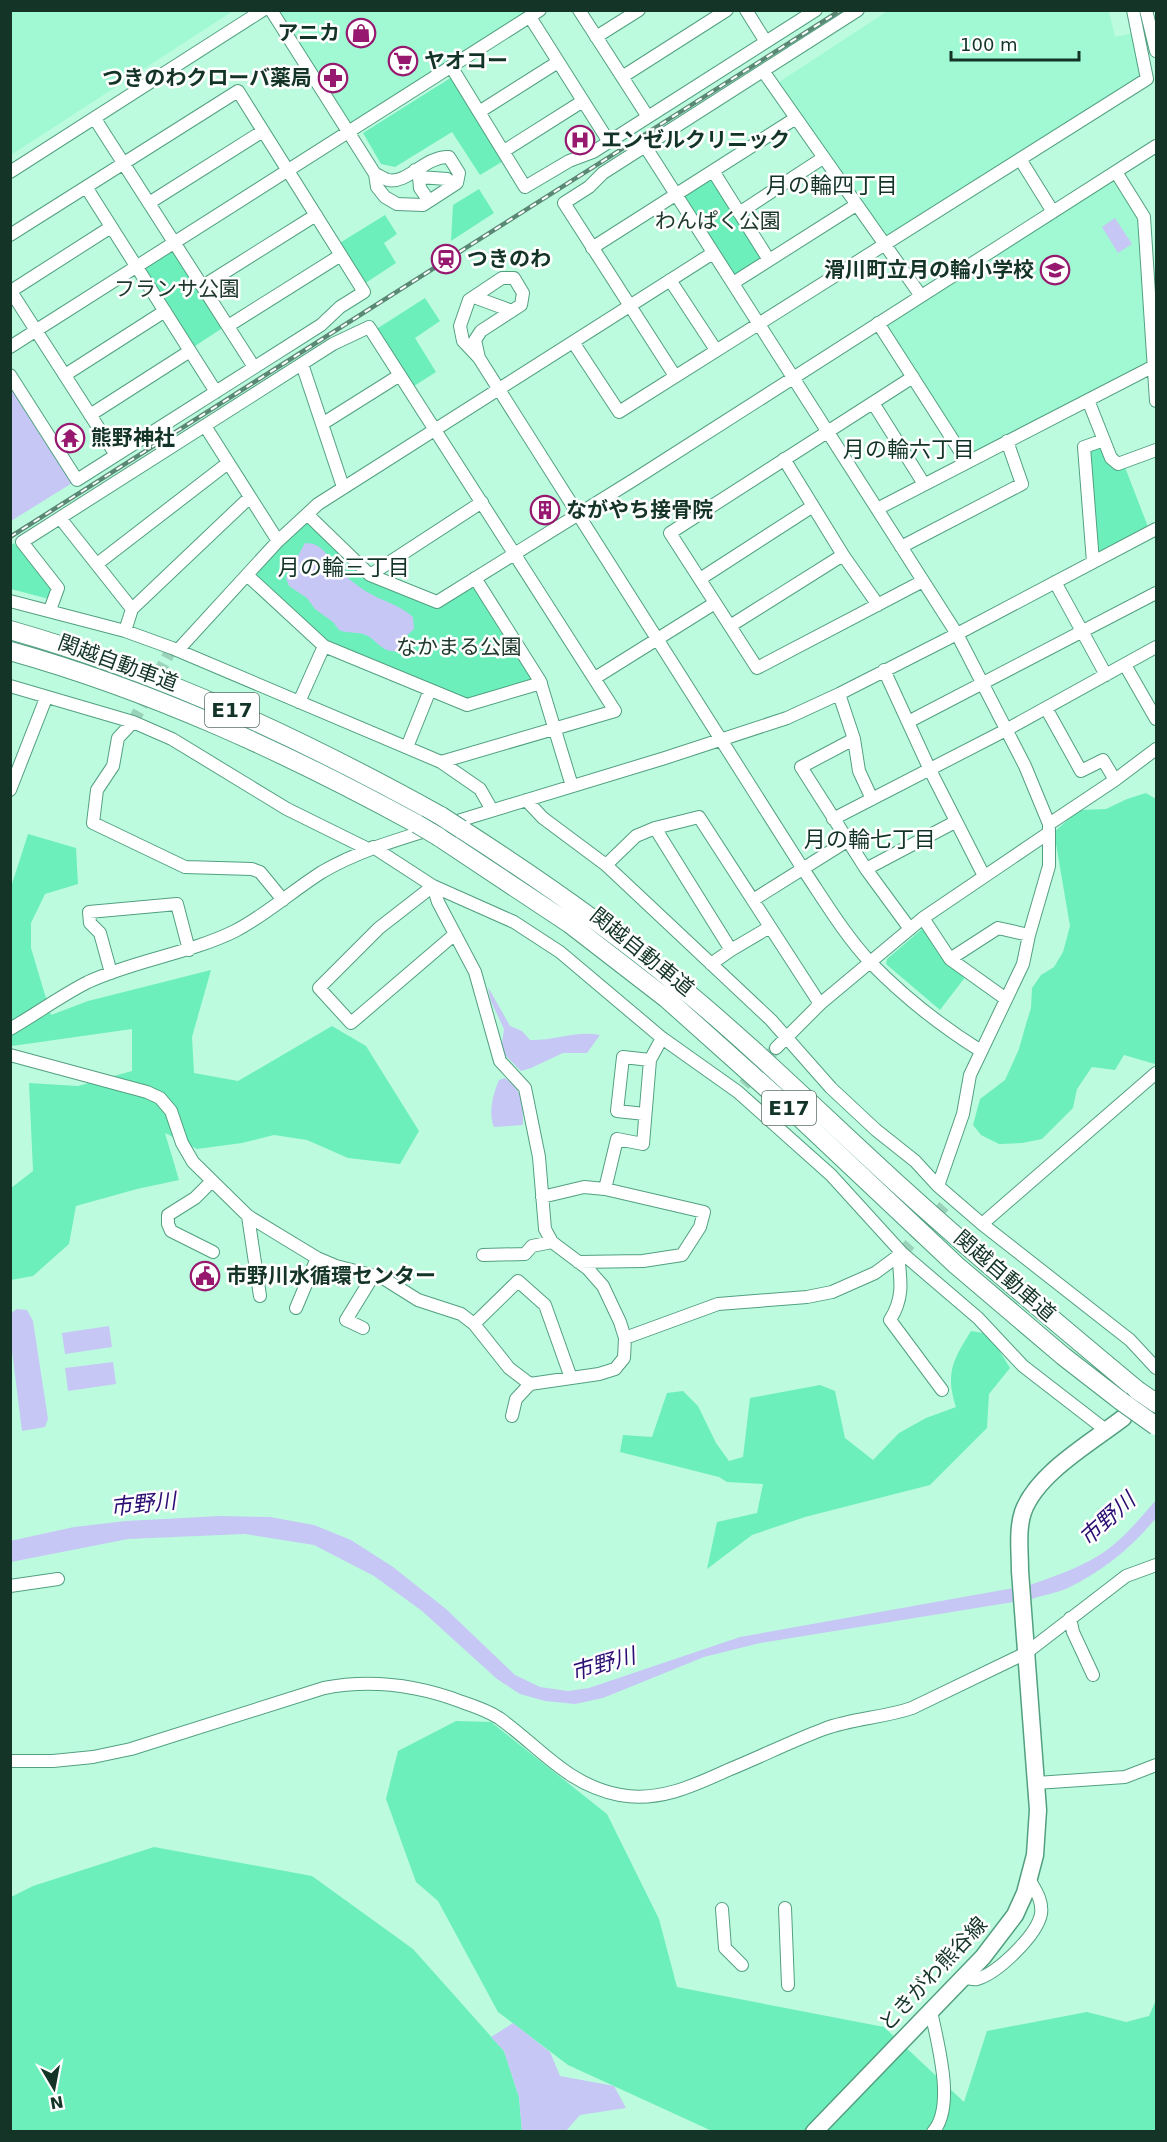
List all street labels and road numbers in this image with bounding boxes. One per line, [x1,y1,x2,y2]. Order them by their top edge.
street label: 関越自動車道 [55,630,181,696]
road number: E17 [205,693,259,727]
street label: 関越自動車道 [585,903,699,1001]
road number: E17 [762,1091,816,1125]
street label: 関越自動車道 [950,1226,1060,1326]
street label: ときがわ熊谷線 [874,1912,992,2036]

